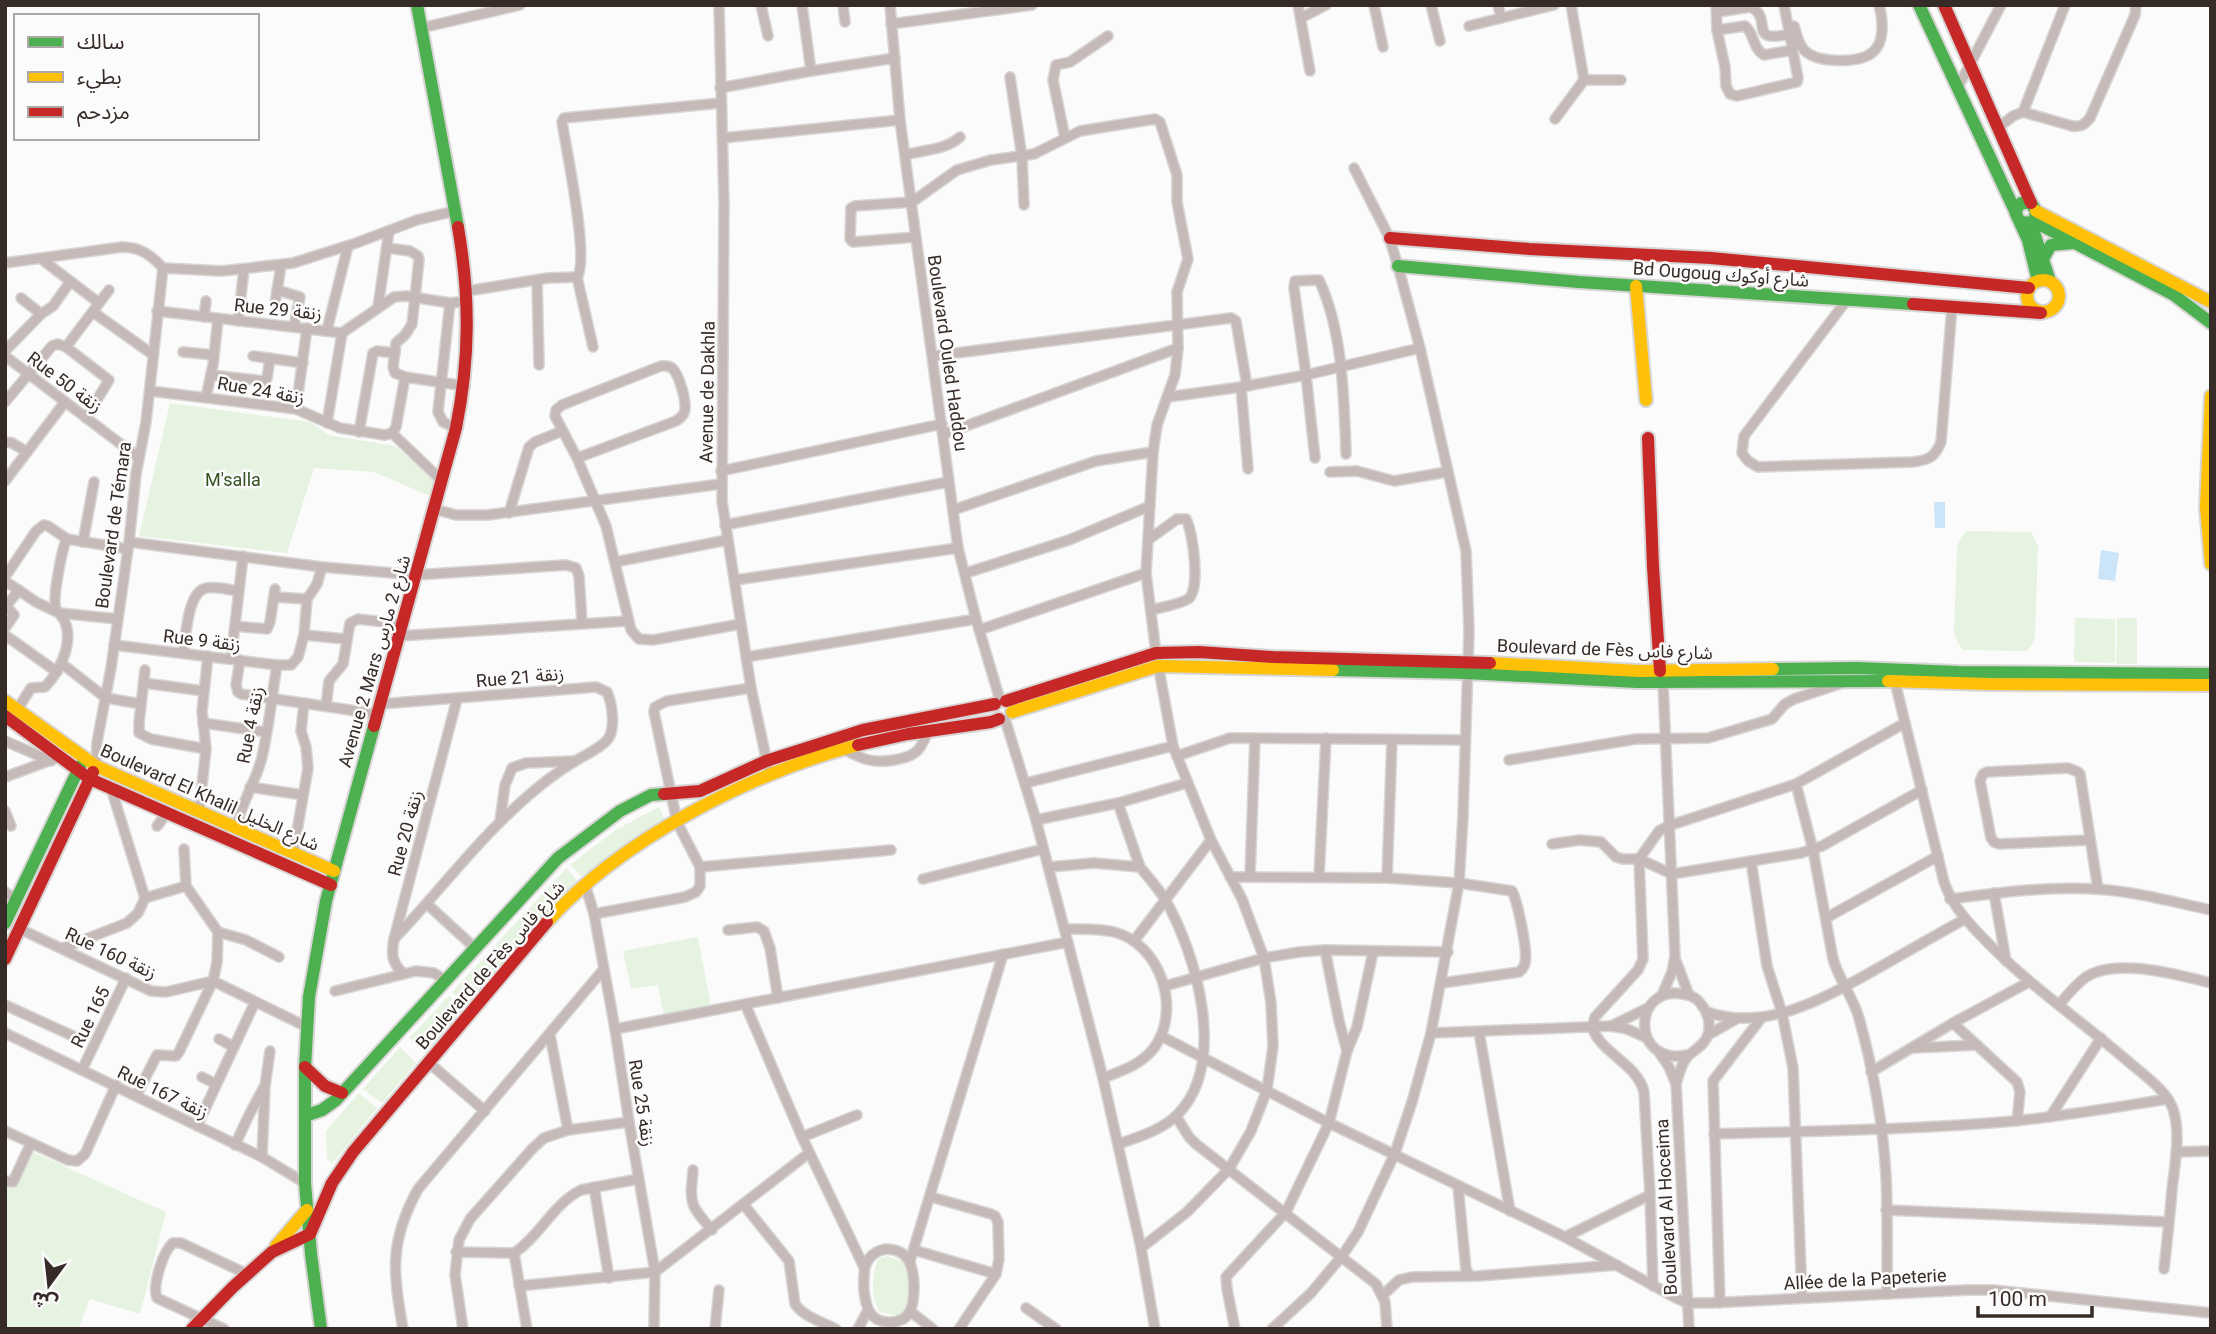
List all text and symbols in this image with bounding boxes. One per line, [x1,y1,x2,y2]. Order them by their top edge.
legend [14,14,259,140]
text: سالك [77,30,124,54]
text: بطيء [77,65,122,93]
text: مزدحم [77,100,130,127]
street label: Boulevard Ouled Haddou [924,253,972,453]
street label: Bd Ougoug شارع أوكوك [1632,257,1810,295]
street label: Rue 29 زنقة [233,294,323,325]
street label: Avenue de Dakhla [695,321,719,463]
street label: Rue 50 زنقة [23,347,107,418]
street label: Rue 24 زنقة [216,372,306,409]
street label: Boulevard de Témara [91,440,135,610]
park label: M'salla [205,469,261,490]
street label: Avenue 2 Mars شارع 2 مارس [334,552,418,771]
street label: Rue 9 زنقة [162,625,242,656]
street label: Boulevard de Fès شارع فاس [1497,635,1713,667]
street label: Rue 21 زنقة [475,663,565,692]
street label: Rue 4 زنقة [232,685,269,766]
street label: Boulevard El Khalil شارع الخليل [96,739,323,858]
street label: Rue 20 زنقة [383,788,428,879]
street label: Boulevard de Fès شارع فاس [411,877,572,1056]
street label: Rue 160 زنقة [62,923,160,984]
street label: Rue 165 [66,983,114,1051]
street label: Rue 25 زنقة [624,1058,659,1148]
street label: Rue 167 زنقة [114,1061,212,1124]
street label: Boulevard Al Hoceima [1651,1118,1681,1296]
north arrow [14,1250,84,1320]
street label: Allée de la Papeterie [1783,1264,1947,1294]
scale bar [1978,1274,2092,1318]
text: ش [29,1286,60,1315]
text: 100 m [1988,1287,2047,1311]

